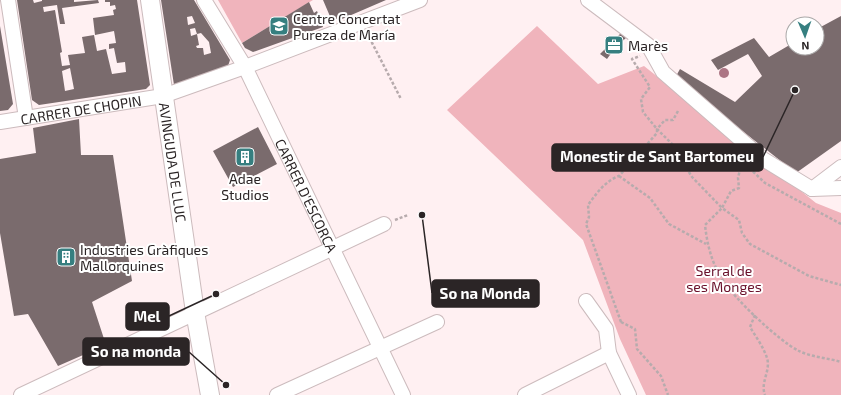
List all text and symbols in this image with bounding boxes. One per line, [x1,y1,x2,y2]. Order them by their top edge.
place label: Centre Concertat Pureza de María [293,10,400,43]
school or university icon: Centre Concertat Pureza de María [268,15,290,37]
north arrow [785,16,825,56]
office icon: Marès [603,34,625,56]
place label: Marès [628,37,668,54]
text: N [801,40,810,53]
street label: CARRER DE CHOPIN [19,91,143,127]
street label: AVINGUDA DE LLUC [156,101,190,223]
street label: CARRER D'ESCORCA [272,136,342,255]
callout: Monestir de Sant Bartomeu [552,144,763,171]
building icon: Adae Studios [234,146,256,168]
text: Monestir de Sant Bartomeu [560,147,754,165]
place label: Adae Studios [221,170,269,203]
place label: Industries Gràfiques Mallorquines [80,241,208,274]
building icon: Industries Gràfiques Mallorquines [55,246,77,268]
park label: Serral de ses Monges [686,262,762,295]
callout: So na Monda [432,280,539,307]
text: So na Monda [440,284,530,302]
callout: Mel [126,303,169,330]
text: Mel [133,307,161,325]
callout: So na monda [83,338,189,365]
text: So na monda [91,342,181,360]

